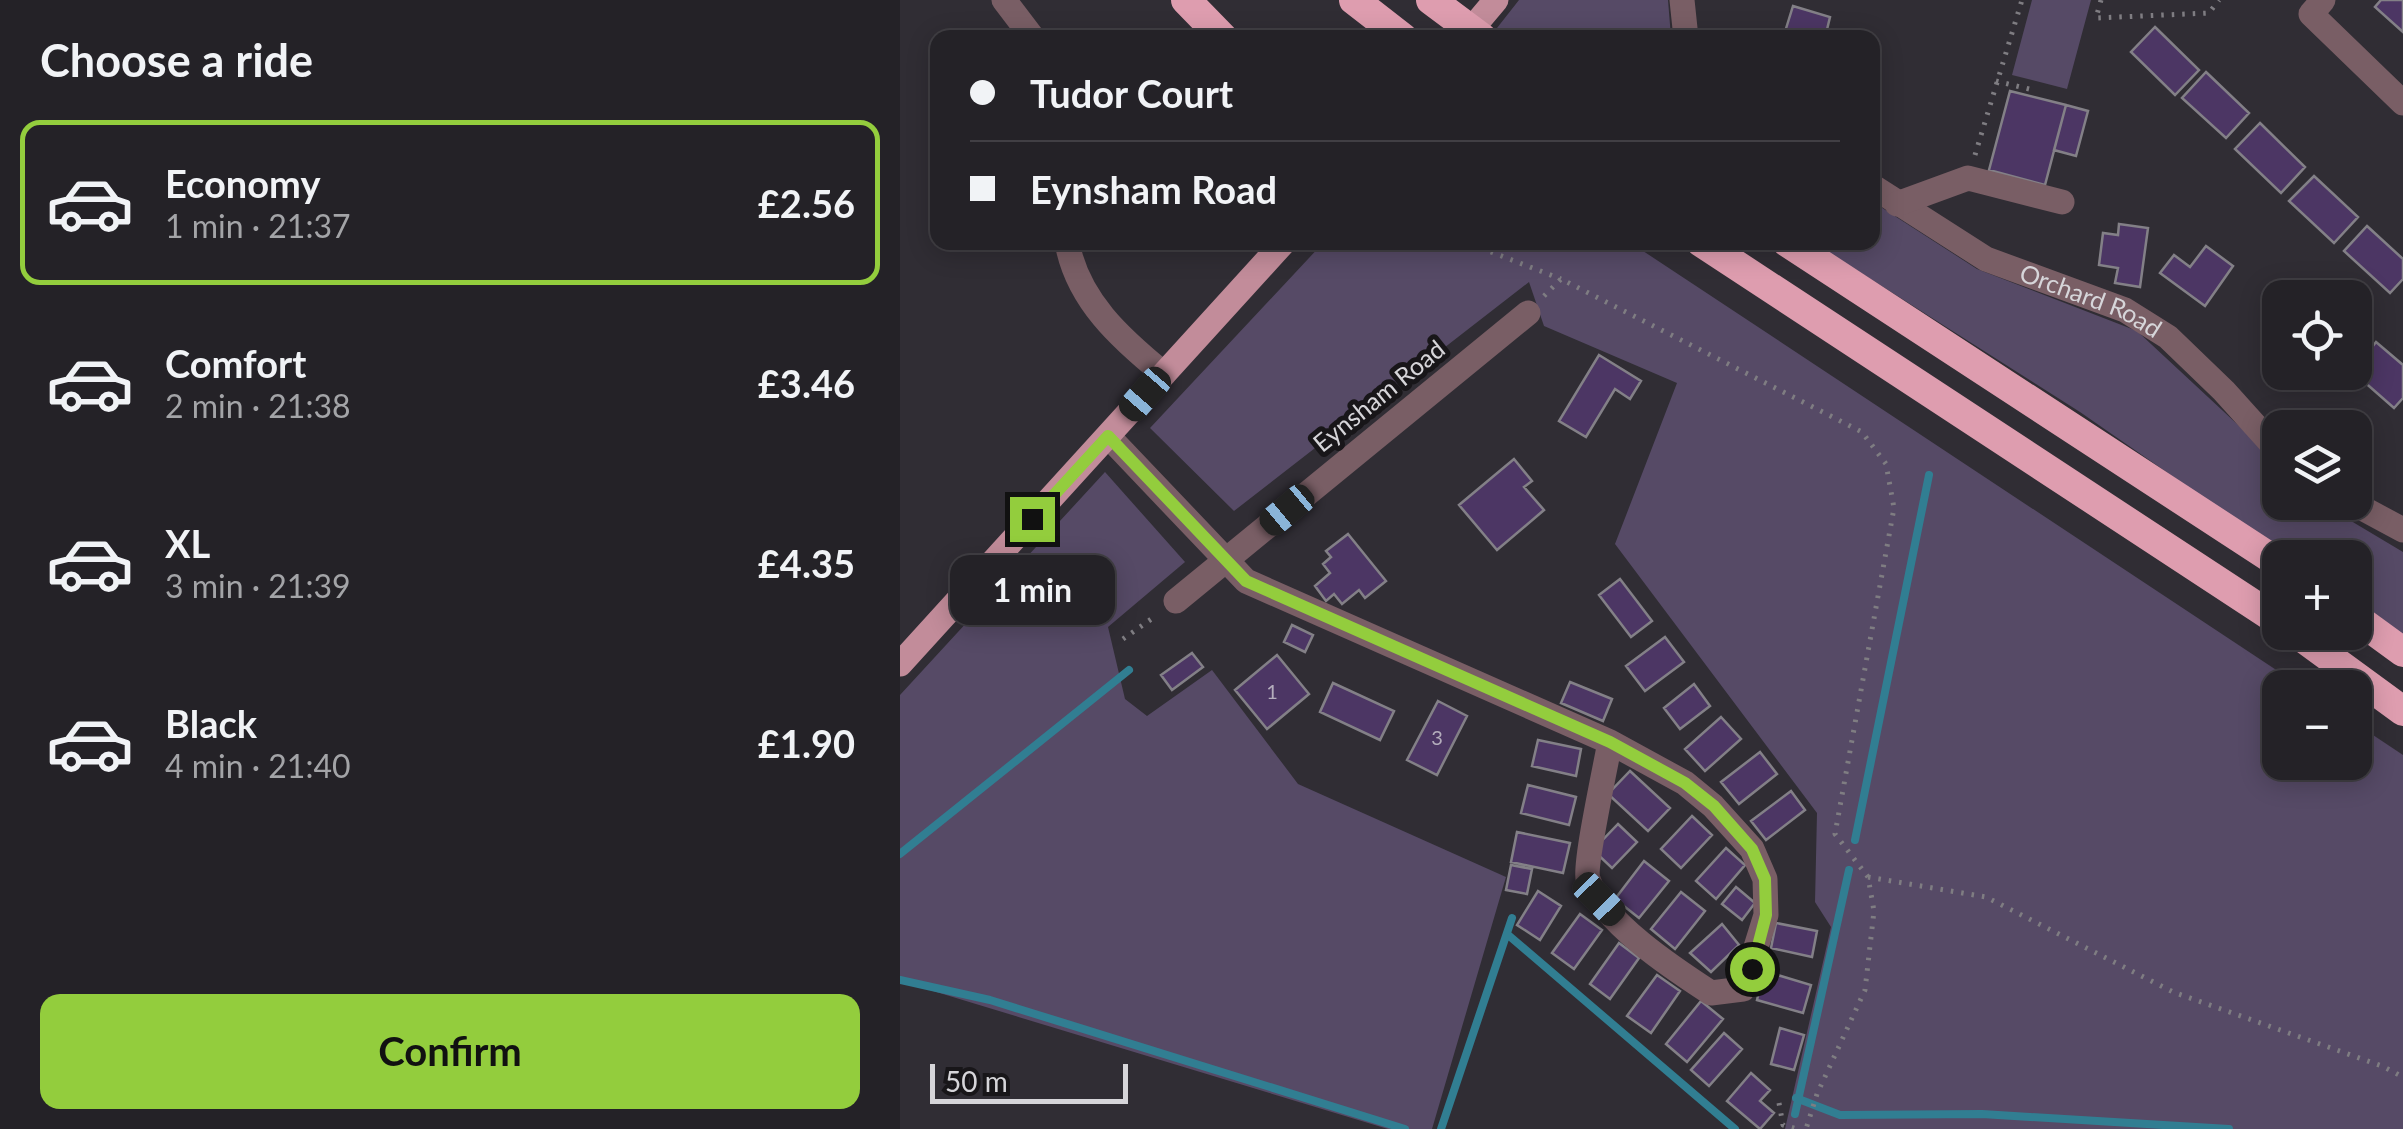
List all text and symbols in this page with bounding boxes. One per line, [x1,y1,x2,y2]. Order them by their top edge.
text: Choose a ride [40,33,313,87]
text: Tudor Court [1030,70,1233,116]
icon: car [45,158,135,248]
text: Economy [165,160,320,206]
text: Eynsham Road [1030,166,1277,212]
text: £2.56 [758,180,855,226]
text: 1 min · 21:37 [165,206,351,245]
street label: Orchard Road [2016,257,2168,343]
map controls [2262,280,2372,780]
button: locate [2262,280,2372,390]
street label: Eynsham Road [1307,333,1450,457]
icon: car [45,338,135,428]
text: Comfort [165,340,306,386]
text: £3.46 [758,360,855,406]
car [1114,362,1176,426]
text: 2 min · 21:38 [165,386,351,425]
button: layers [2262,410,2372,520]
car [1254,479,1320,541]
route end [1010,497,1055,542]
icon: car [45,518,135,608]
text: XL [165,520,210,566]
text: £4.35 [758,540,855,586]
button: + [2262,540,2372,650]
callout: 1 min [949,554,1114,624]
text: 3 min · 21:39 [165,566,351,605]
text: 1 min [993,570,1072,609]
button: − [2262,670,2372,780]
house number: 1 [1266,679,1278,703]
icon: car [45,698,135,788]
text: Black [165,700,257,746]
text: £1.90 [758,720,855,766]
house number: 3 [1431,725,1443,749]
text: 4 min · 21:40 [165,746,351,785]
car [1567,867,1631,931]
route start [1730,947,1775,992]
button: Confirm [40,994,860,1109]
scale bar [930,1059,1128,1104]
text: 50 m [945,1064,1008,1098]

